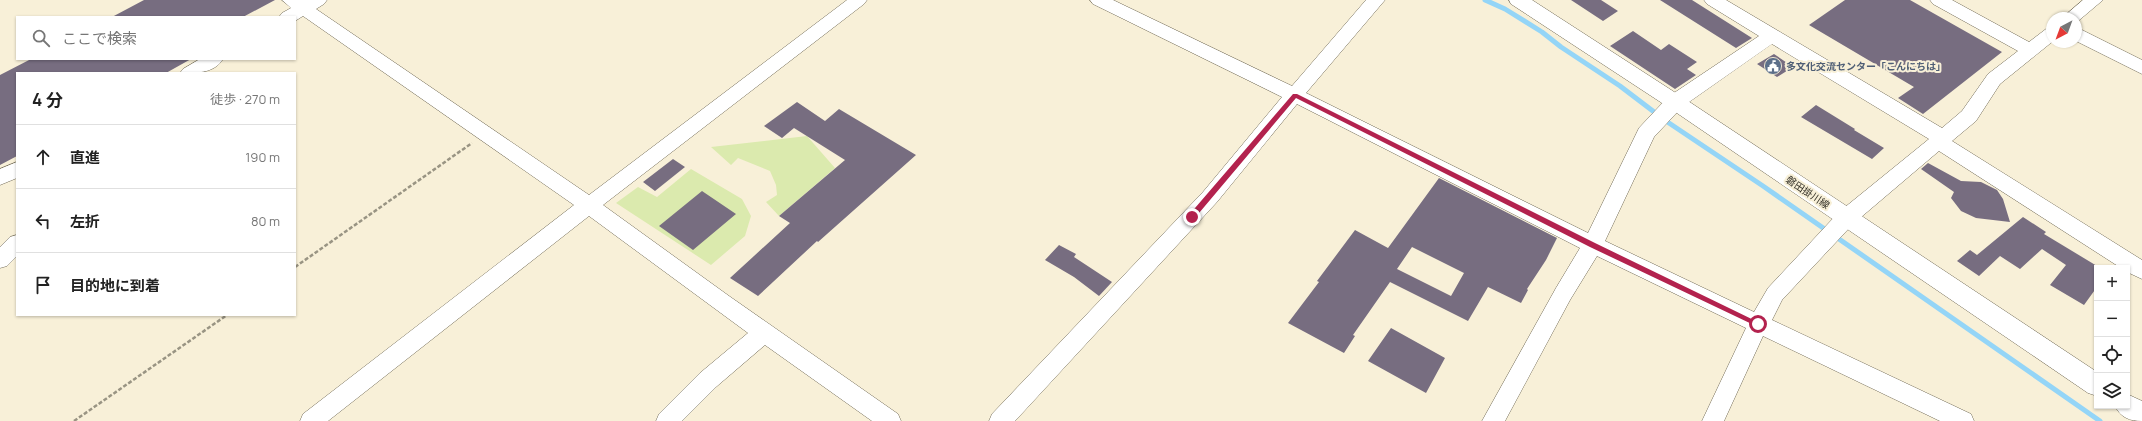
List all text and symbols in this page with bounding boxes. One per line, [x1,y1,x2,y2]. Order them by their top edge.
north arrow [2046,12,2082,48]
search box [16,16,296,60]
icon: search [30,27,52,49]
text: ここで検索 [62,28,137,49]
public building icon: 多文化交流センター「こんにちは」 [1763,56,1783,76]
place label: 多文化交流センター「こんにちは」 [1786,59,1946,73]
text: 4 分 [32,88,63,111]
text: 徒歩 · 270 m [210,90,280,108]
icon: ahead [32,146,54,168]
text: 直進 [70,147,100,168]
text: 190 m [245,148,280,166]
street label: 磐田掛川線 [1783,172,1833,212]
route end [1183,208,1201,226]
icon: left [32,210,54,232]
text: 左折 [70,211,100,232]
text: 80 m [251,212,280,230]
map controls [2094,265,2130,409]
button: + [2094,265,2130,301]
icon: arrive [32,274,54,296]
text: 目的地に到着 [70,275,160,296]
button: − [2094,301,2130,337]
route start [1749,315,1767,333]
button: locate [2094,337,2130,373]
button: layers [2094,373,2130,409]

